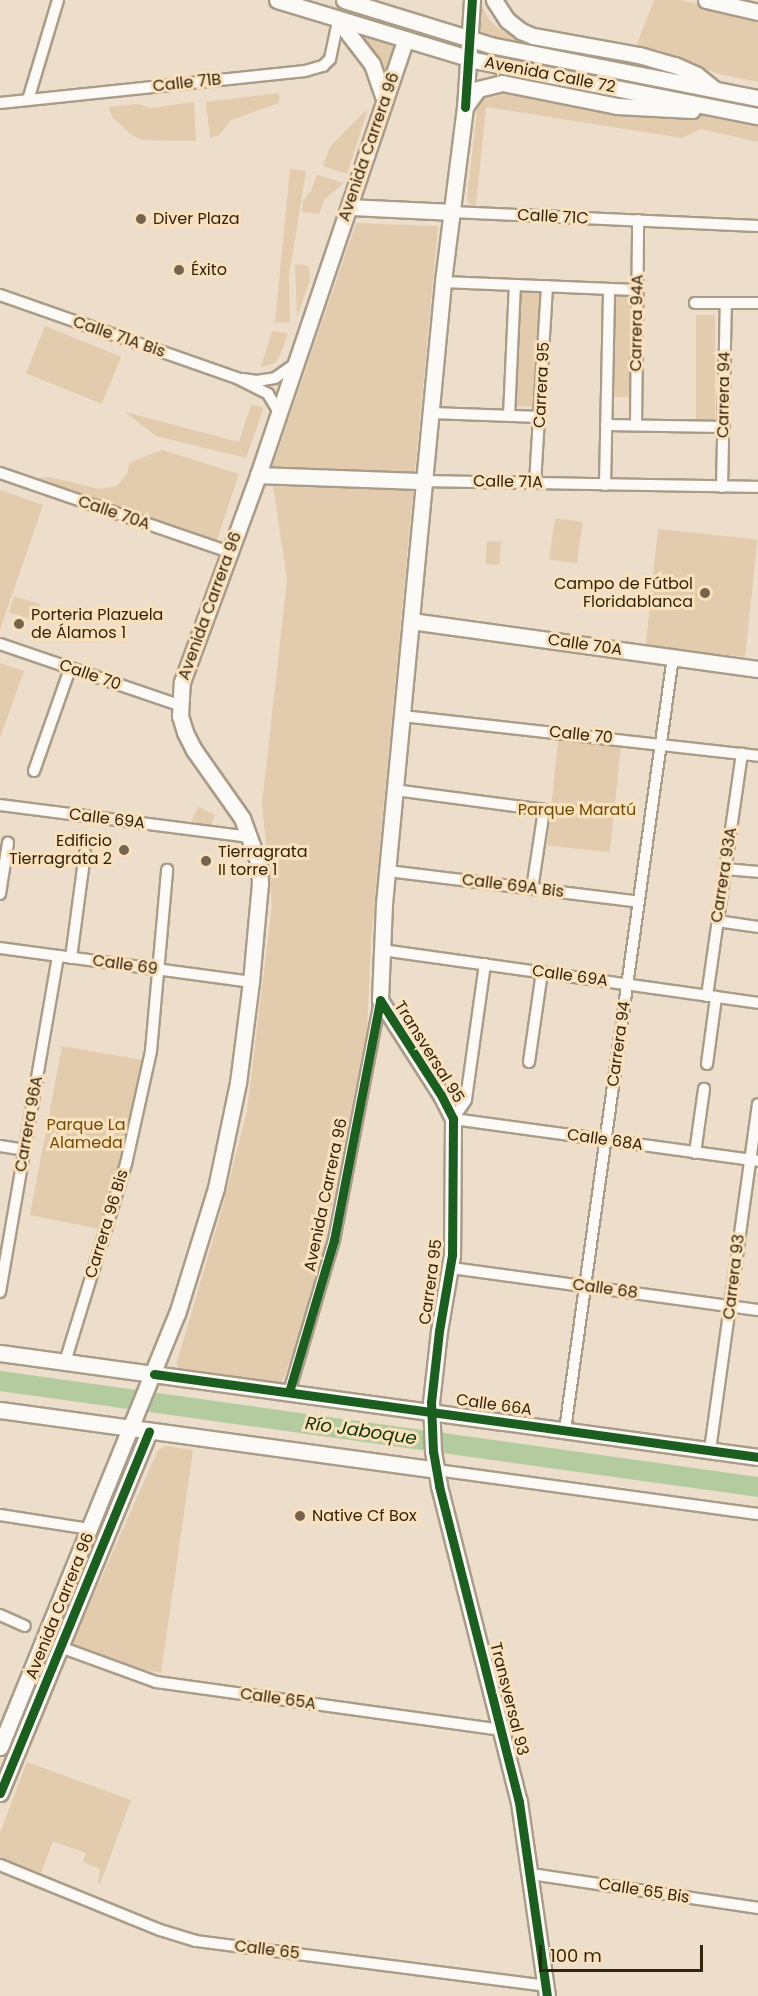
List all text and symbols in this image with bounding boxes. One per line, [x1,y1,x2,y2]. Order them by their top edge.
street label: Avenida Calle 72 [483,53,617,97]
street label: Calle 71B [152,70,222,96]
street label: Avenida Carrera 96 [335,70,403,224]
street label: Calle 71C [517,206,589,228]
place label: Diver Plaza [153,209,239,229]
marker: Diver Plaza [134,212,148,226]
place label: Éxito [191,260,227,280]
marker: Éxito [172,263,186,277]
street label: Carrera 94A [627,274,647,372]
street label: Calle 71A Bis [70,312,168,362]
street label: Carrera 95 [530,341,554,429]
street label: Carrera 94 [714,352,734,438]
street label: Calle 71A [473,472,543,492]
street label: Calle 70A [76,492,152,534]
street label: Avenida Carrera 96 [174,529,246,683]
place label: Campo de Fútbol Floridablanca [554,574,693,612]
marker: Campo de Fútbol Floridablanca [698,586,712,600]
place label: Porteria Plazuela de Álamos 1 [31,605,163,643]
marker: Porteria Plazuela de Álamos 1 [12,617,26,631]
street label: Calle 70A [547,630,623,660]
street label: Calle 70 [57,656,123,694]
street label: Calle 70 [548,722,614,748]
park label: Parque Maratú [518,800,636,820]
street label: Calle 69A [68,805,146,833]
street label: Carrera 93A [707,826,741,924]
place label: Edificio Tierragrata 2 [9,831,112,869]
place label: Tierragrata II torre 1 [218,842,308,880]
marker: Edificio Tierragrata 2 [117,843,131,857]
marker: Tierragrata II torre 1 [199,854,213,868]
street label: Calle 69A Bis [461,870,565,902]
street label: Calle 69 [91,951,159,979]
street label: Calle 69A [531,961,609,991]
street label: Transversal 95 [390,998,468,1106]
street label: Carrera 94 [603,1000,635,1088]
street label: Carrera 96A [11,1075,47,1173]
park label: Parque La Alameda [46,1115,126,1153]
street label: Avenida Carrera 96 [300,1117,352,1273]
street label: Calle 68A [566,1125,644,1155]
street label: Carrera 96 Bis [81,1167,133,1281]
street label: Carrera 93 [719,1233,749,1321]
street label: Carrera 95 [415,1238,447,1326]
street label: Calle 68 [571,1275,639,1303]
street label: Calle 66A [455,1390,533,1420]
water label: Río Jaboque [304,1412,418,1450]
place label: Native Cf Box [312,1506,417,1526]
marker: Native Cf Box [293,1509,307,1523]
street label: Avenida Carrera 96 [22,1530,98,1682]
street label: Transversal 93 [486,1641,532,1757]
street label: Calle 65A [239,1684,317,1714]
street label: Calle 65 Bis [597,1874,691,1908]
scale bar [542,1933,706,1971]
street label: Calle 65 [233,1936,301,1964]
text: 100 m [550,1943,602,1968]

